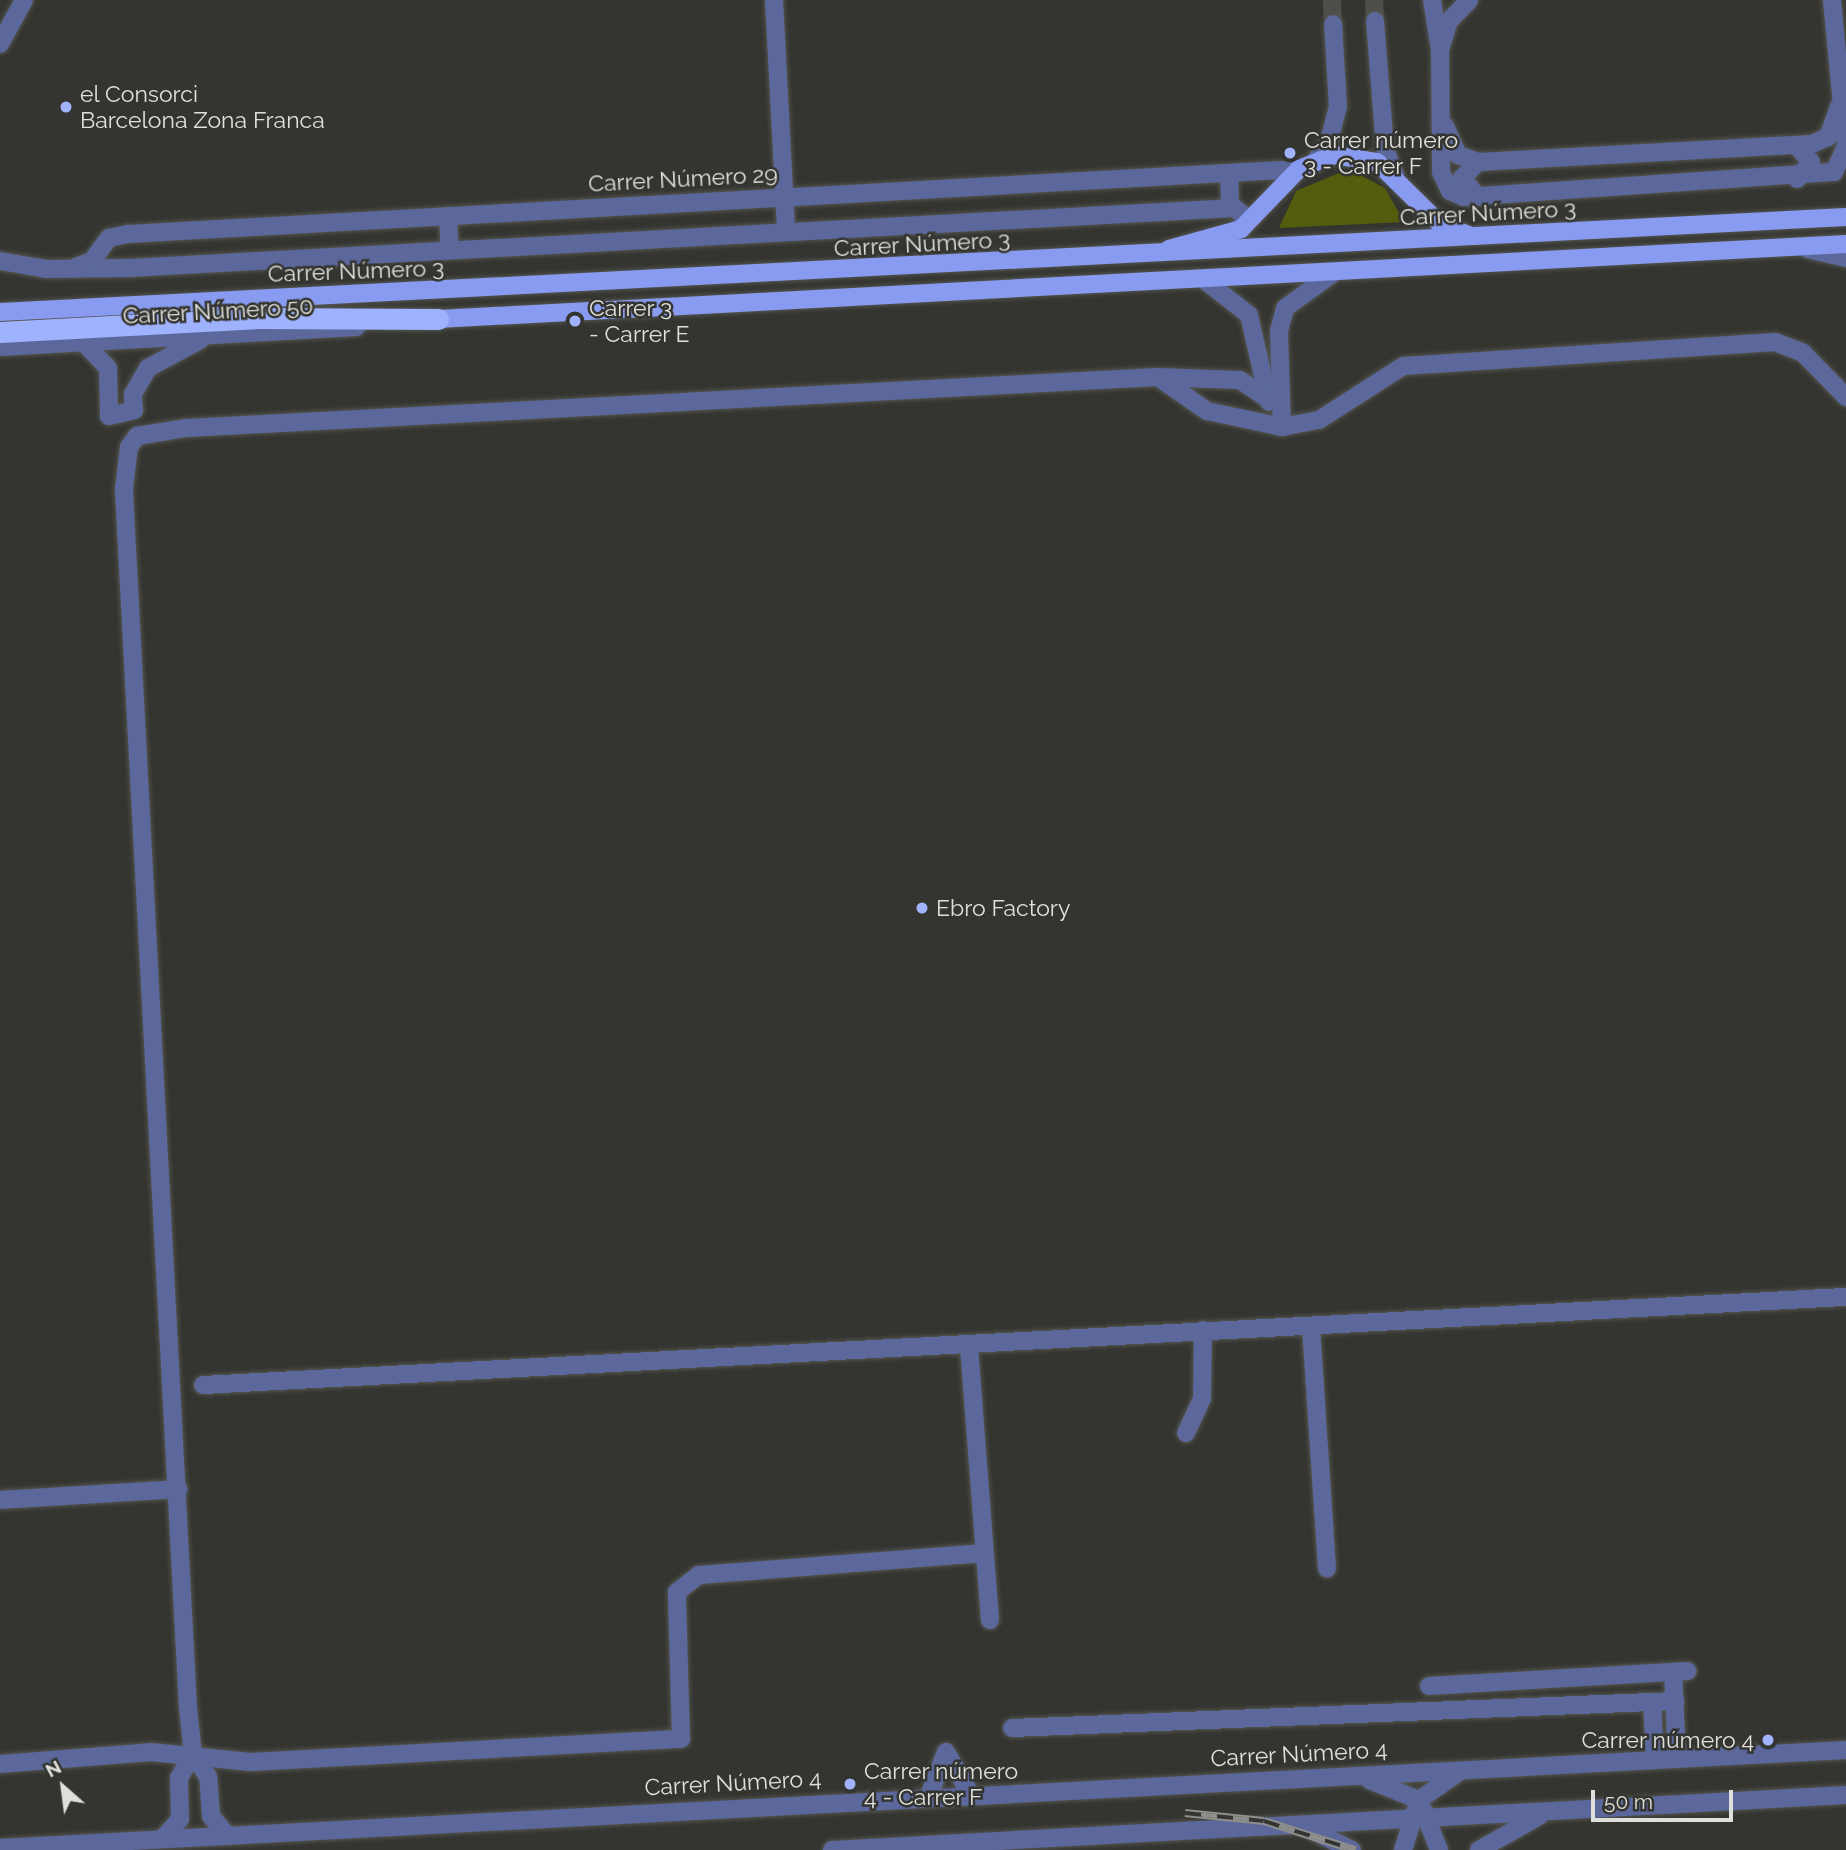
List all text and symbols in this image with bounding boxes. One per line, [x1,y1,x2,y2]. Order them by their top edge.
place label: el Consorci Barcelona Zona Franca [80,80,325,134]
marker: el Consorci Barcelona Zona Franca [58,99,74,115]
place label: Carrer número 3 - Carrer F [1304,126,1459,180]
marker: Carrer número 3 - Carrer F [1282,145,1298,161]
street label: Carrer Número 29 [587,160,779,198]
street label: Carrer Número 3 [1399,195,1577,231]
street label: Carrer Número 3 [833,226,1011,262]
street label: Carrer Número 3 [267,254,445,288]
street label: Carrer Número 50 [122,292,314,330]
place label: Carrer 3 - Carrer E [589,294,690,348]
marker: Carrer 3 - Carrer E [567,313,583,329]
place label: Ebro Factory [936,894,1070,922]
marker: Ebro Factory [914,900,930,916]
place label: Carrer número 4 [1581,1726,1754,1754]
marker: Carrer número 4 [1760,1732,1776,1748]
street label: Carrer Número 4 [1210,1736,1388,1772]
north arrow [28,1752,98,1822]
text: N [42,1755,65,1782]
place label: Carrer número 4 - Carrer F [864,1757,1019,1811]
street label: Carrer Número 4 [644,1765,822,1801]
marker: Carrer número 4 - Carrer F [842,1776,858,1792]
scale bar [1594,1776,1736,1820]
text: 50 m [1604,1789,1653,1814]

